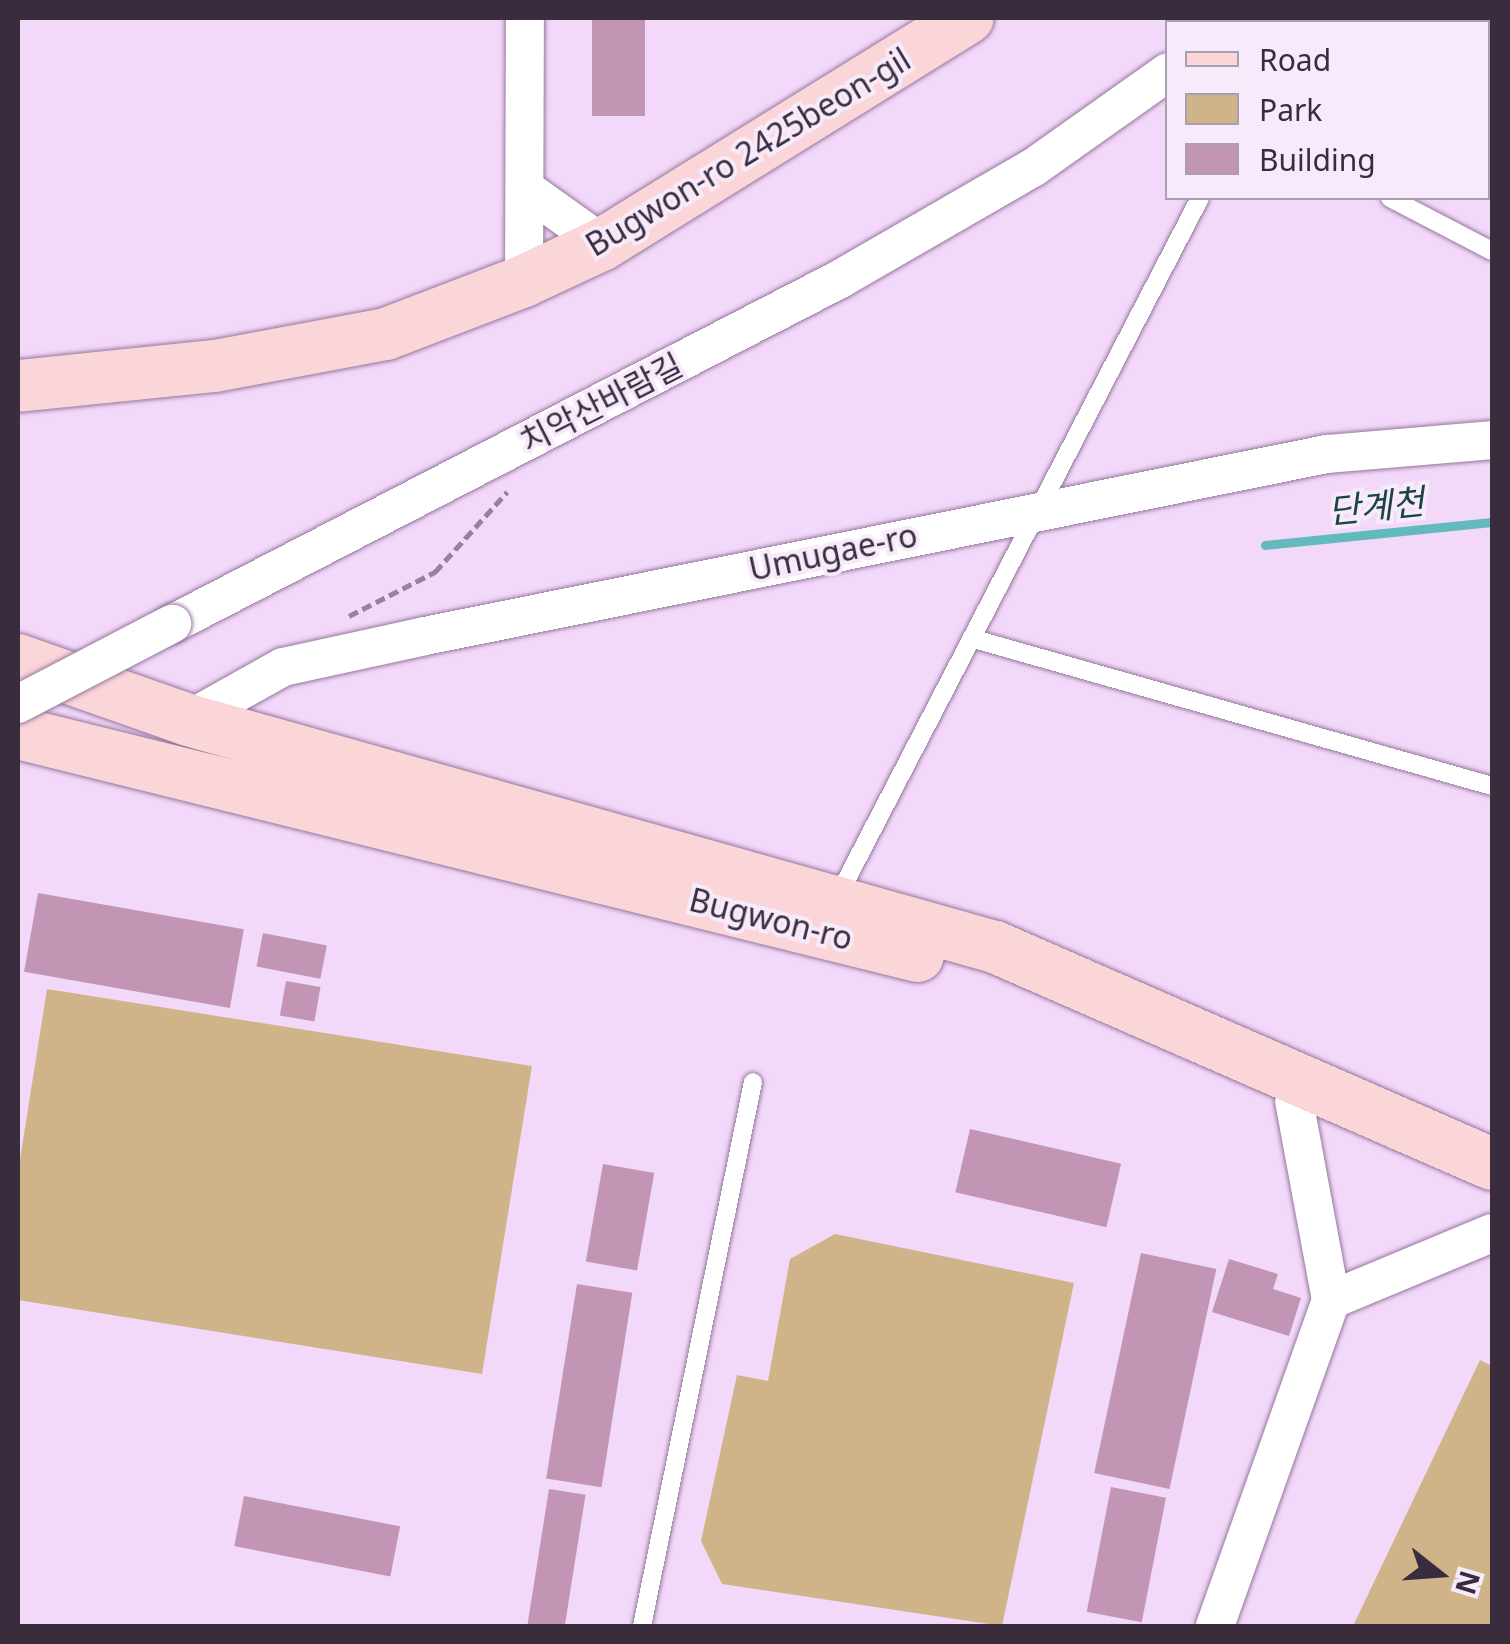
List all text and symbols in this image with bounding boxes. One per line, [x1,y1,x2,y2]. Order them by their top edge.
legend [1165,20,1490,200]
text: Road [1259,39,1331,80]
street label: Bugwon-ro 2425beon-gil [579,40,917,264]
text: Park [1259,89,1322,130]
text: Building [1259,139,1376,180]
street label: 치악산바람길 [514,346,688,460]
water label: 단계천 [1326,480,1426,532]
street label: Umugae-ro [745,515,921,589]
street label: Bugwon-ro [685,880,857,958]
north arrow [1390,1524,1490,1624]
text: N [1447,1566,1490,1599]

